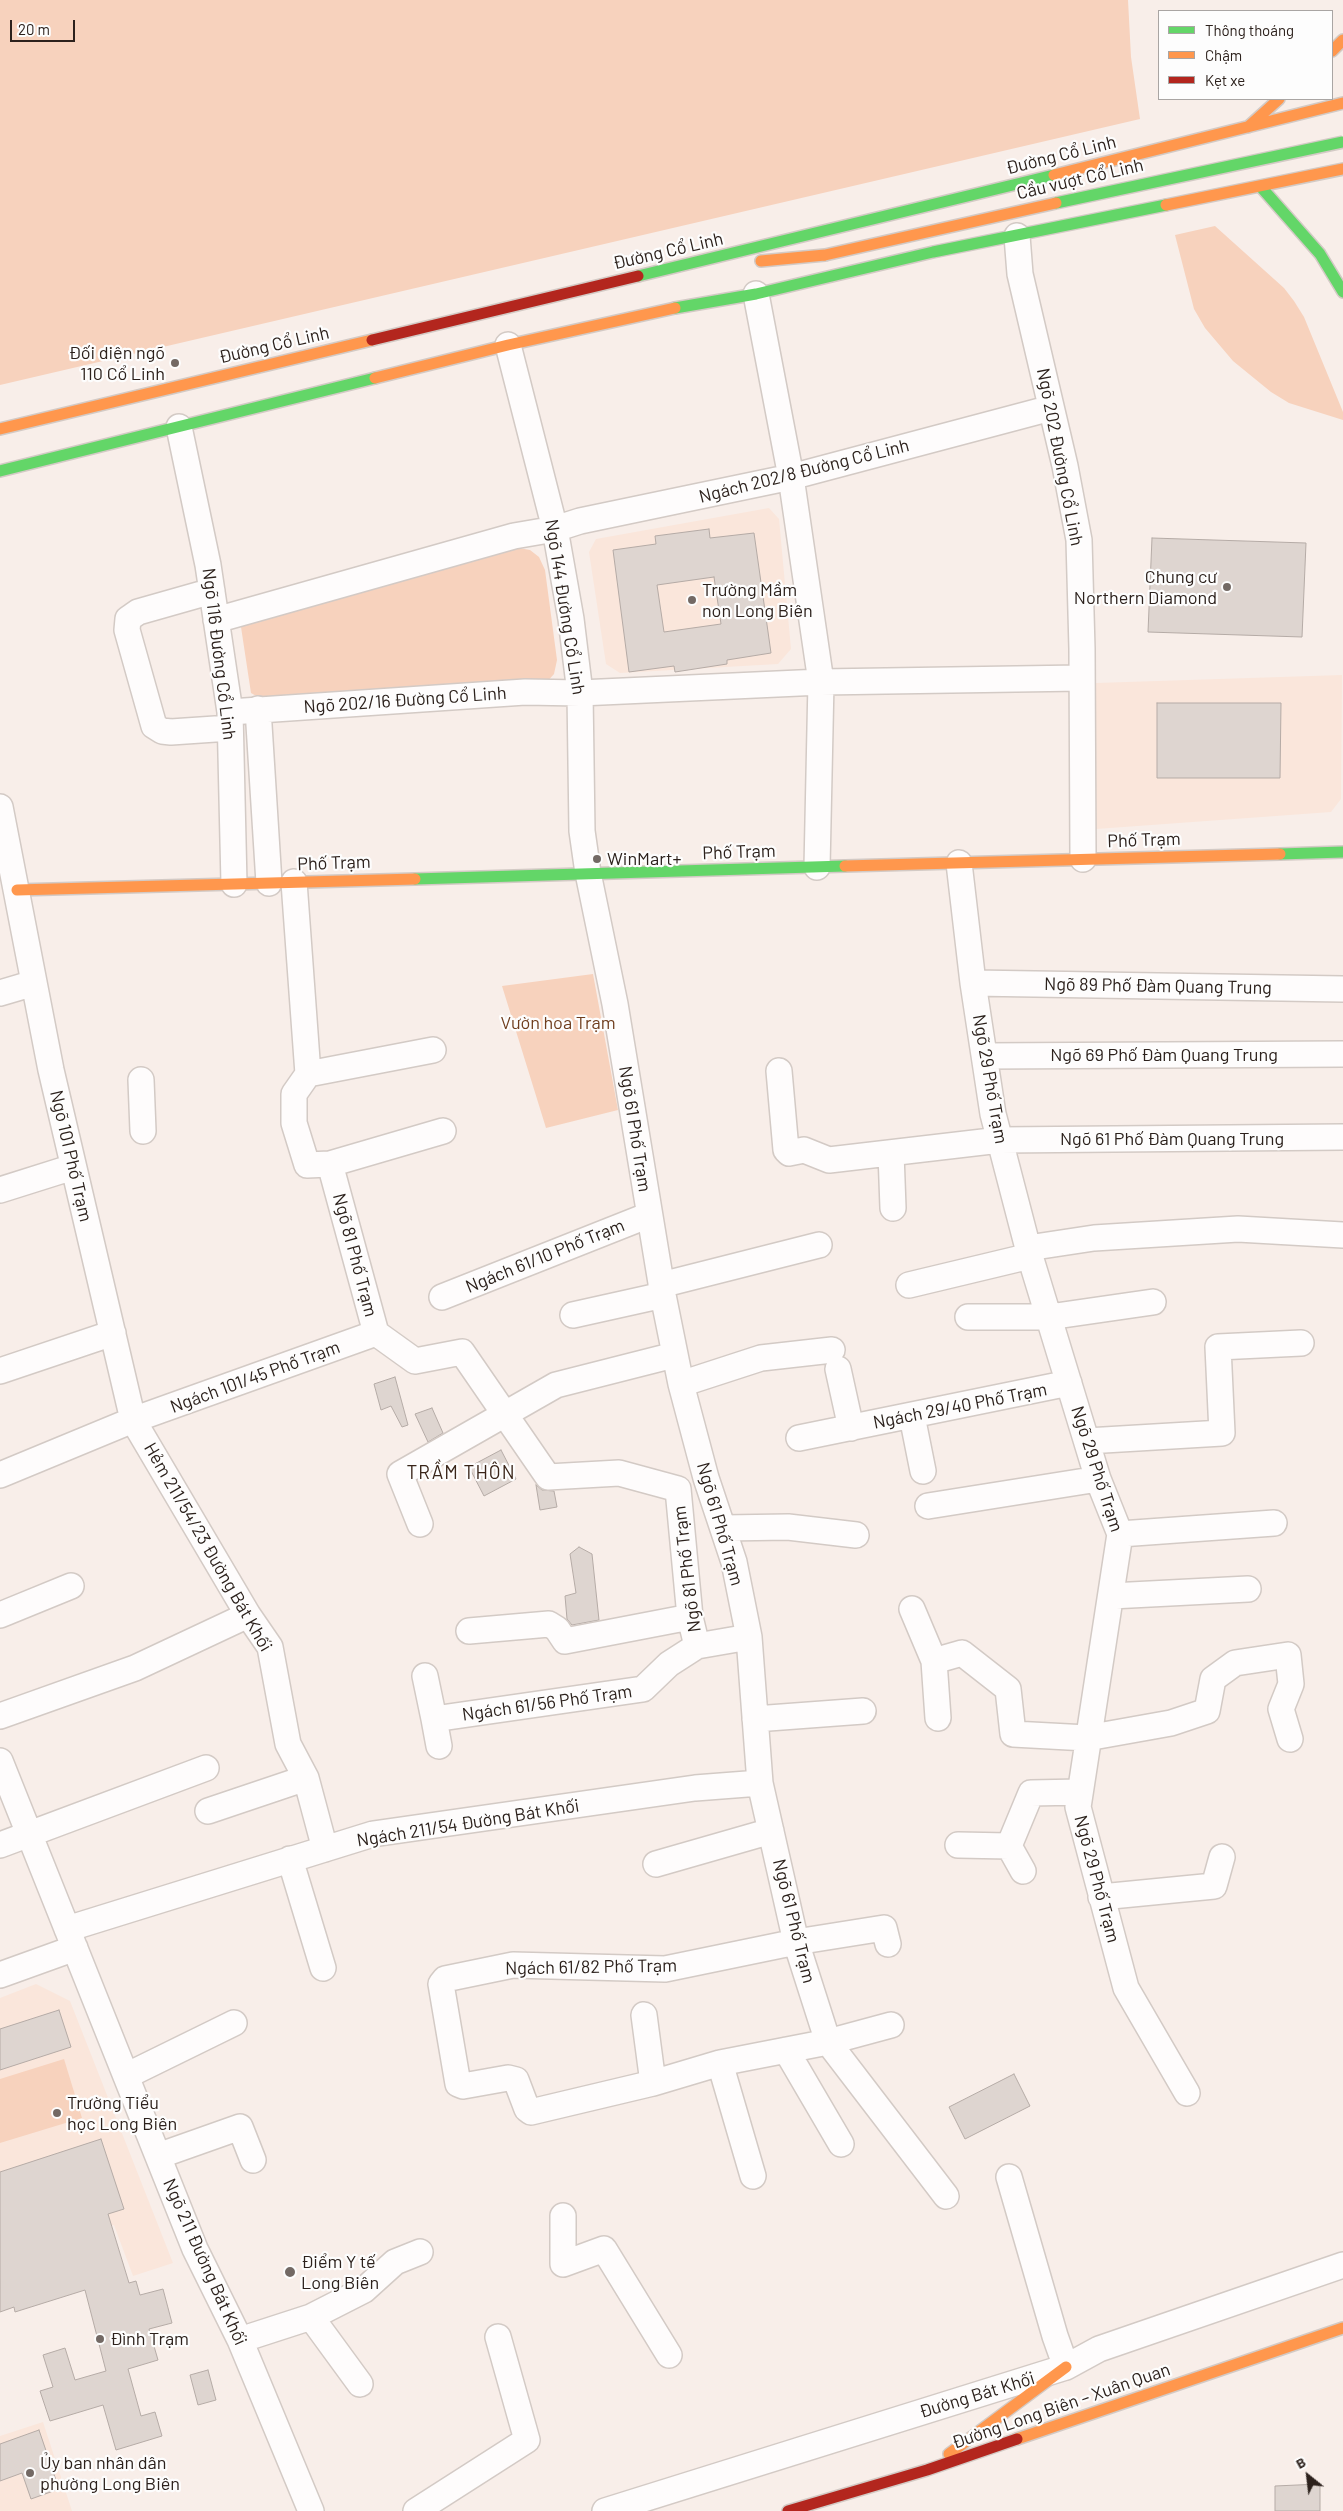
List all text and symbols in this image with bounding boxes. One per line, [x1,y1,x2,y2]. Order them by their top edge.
scale bar [12,10,78,42]
legend [1158,10,1333,100]
text: 20 m [18,20,50,38]
text: Thông thoáng [1205,21,1294,39]
text: Chậm [1205,46,1242,64]
text: Kẹt xe [1205,71,1245,89]
street label: Đường Cổ Linh [1004,131,1118,179]
street label: Cầu vượt Cổ Linh [1014,154,1146,204]
street label: Đường Cổ Linh [611,228,725,274]
street label: Đường Cổ Linh [217,322,331,368]
place label: Đối diện ngõ 110 Cổ Linh [69,342,165,384]
marker: Đối diện ngõ 110 Cổ Linh [169,357,181,369]
street label: Ngõ 202 Đường Cổ Linh [1032,366,1088,548]
street label: Ngách 202/8 Đường Cổ Linh [697,434,911,508]
street label: Ngõ 144 Đường Cổ Linh [540,518,590,696]
place label: Chung cư Northern Diamond [1074,566,1217,608]
street label: Ngõ 116 Đường Cổ Linh [198,567,240,741]
place label: Trường Mầm non Long Biên [702,579,813,622]
marker: Chung cư Northern Diamond [1221,581,1233,593]
marker: Trường Mầm non Long Biên [686,594,698,606]
street label: Ngõ 202/16 Đường Cổ Linh [303,682,507,718]
street label: Phố Trạm [1107,828,1181,852]
street label: Phố Trạm [702,840,776,864]
place label: WinMart+ [607,848,682,870]
street label: Phố Trạm [297,851,371,875]
marker: WinMart+ [591,853,603,865]
street label: Ngõ 89 Phố Đàm Quang Trung [1044,973,1272,999]
park label: Vườn hoa Trạm [500,1012,616,1034]
street label: Ngõ 29 Phố Trạm [968,1013,1012,1145]
street label: Ngõ 69 Phố Đàm Quang Trung [1050,1044,1278,1066]
street label: Ngõ 61 Phố Trạm [614,1064,656,1194]
street label: Ngõ 101 Phố Trạm [45,1088,97,1224]
street label: Ngõ 61 Phố Đàm Quang Trung [1060,1128,1284,1150]
street label: Ngõ 81 Phố Trạm [328,1191,382,1319]
street label: Ngách 61/10 Phố Trạm [462,1214,628,1298]
street label: Ngách 101/45 Phố Trạm [167,1336,343,1418]
street label: Ngách 29/40 Phố Trạm [871,1379,1049,1433]
street label: Ngõ 29 Phố Trạm [1066,1403,1128,1535]
street label: Hẻm 211/54/23 Đường Bát Khối [139,1439,277,1655]
street label: Ngõ 61 Phố Trạm [692,1460,748,1588]
district label: TRẦM THÔN [405,1462,517,1484]
street label: Ngõ 81 Phố Trạm [669,1505,705,1633]
street label: Ngách 61/56 Phố Trạm [461,1680,633,1726]
street label: Ngách 211/54 Đường Bát Khối [355,1795,581,1851]
street label: Ngõ 29 Phố Trạm [1070,1813,1124,1945]
street label: Ngõ 61 Phố Trạm [768,1857,820,1985]
street label: Ngách 61/82 Phố Trạm [505,1955,677,1979]
place label: Trường Tiểu học Long Biên [67,2092,177,2134]
marker: Trường Tiểu học Long Biên [51,2107,63,2119]
street label: Ngõ 211 Đường Bát Khối [158,2175,252,2349]
place label: Điểm Y tế Long Biên [301,2251,379,2294]
marker: Điểm Y tế Long Biên [283,2265,297,2279]
place label: Đình Trạm [110,2328,189,2350]
marker: Đình Trạm [94,2333,106,2345]
street label: Đường Long Biên – Xuân Quan [949,2358,1173,2454]
street label: Đường Bát Khối [917,2367,1037,2423]
north arrow [1283,2451,1333,2501]
place label: Ủy ban nhân dân phường Long Biên [40,2452,180,2494]
text: B [1293,2453,1308,2472]
marker: Ủy ban nhân dân phường Long Biên [24,2467,36,2479]

